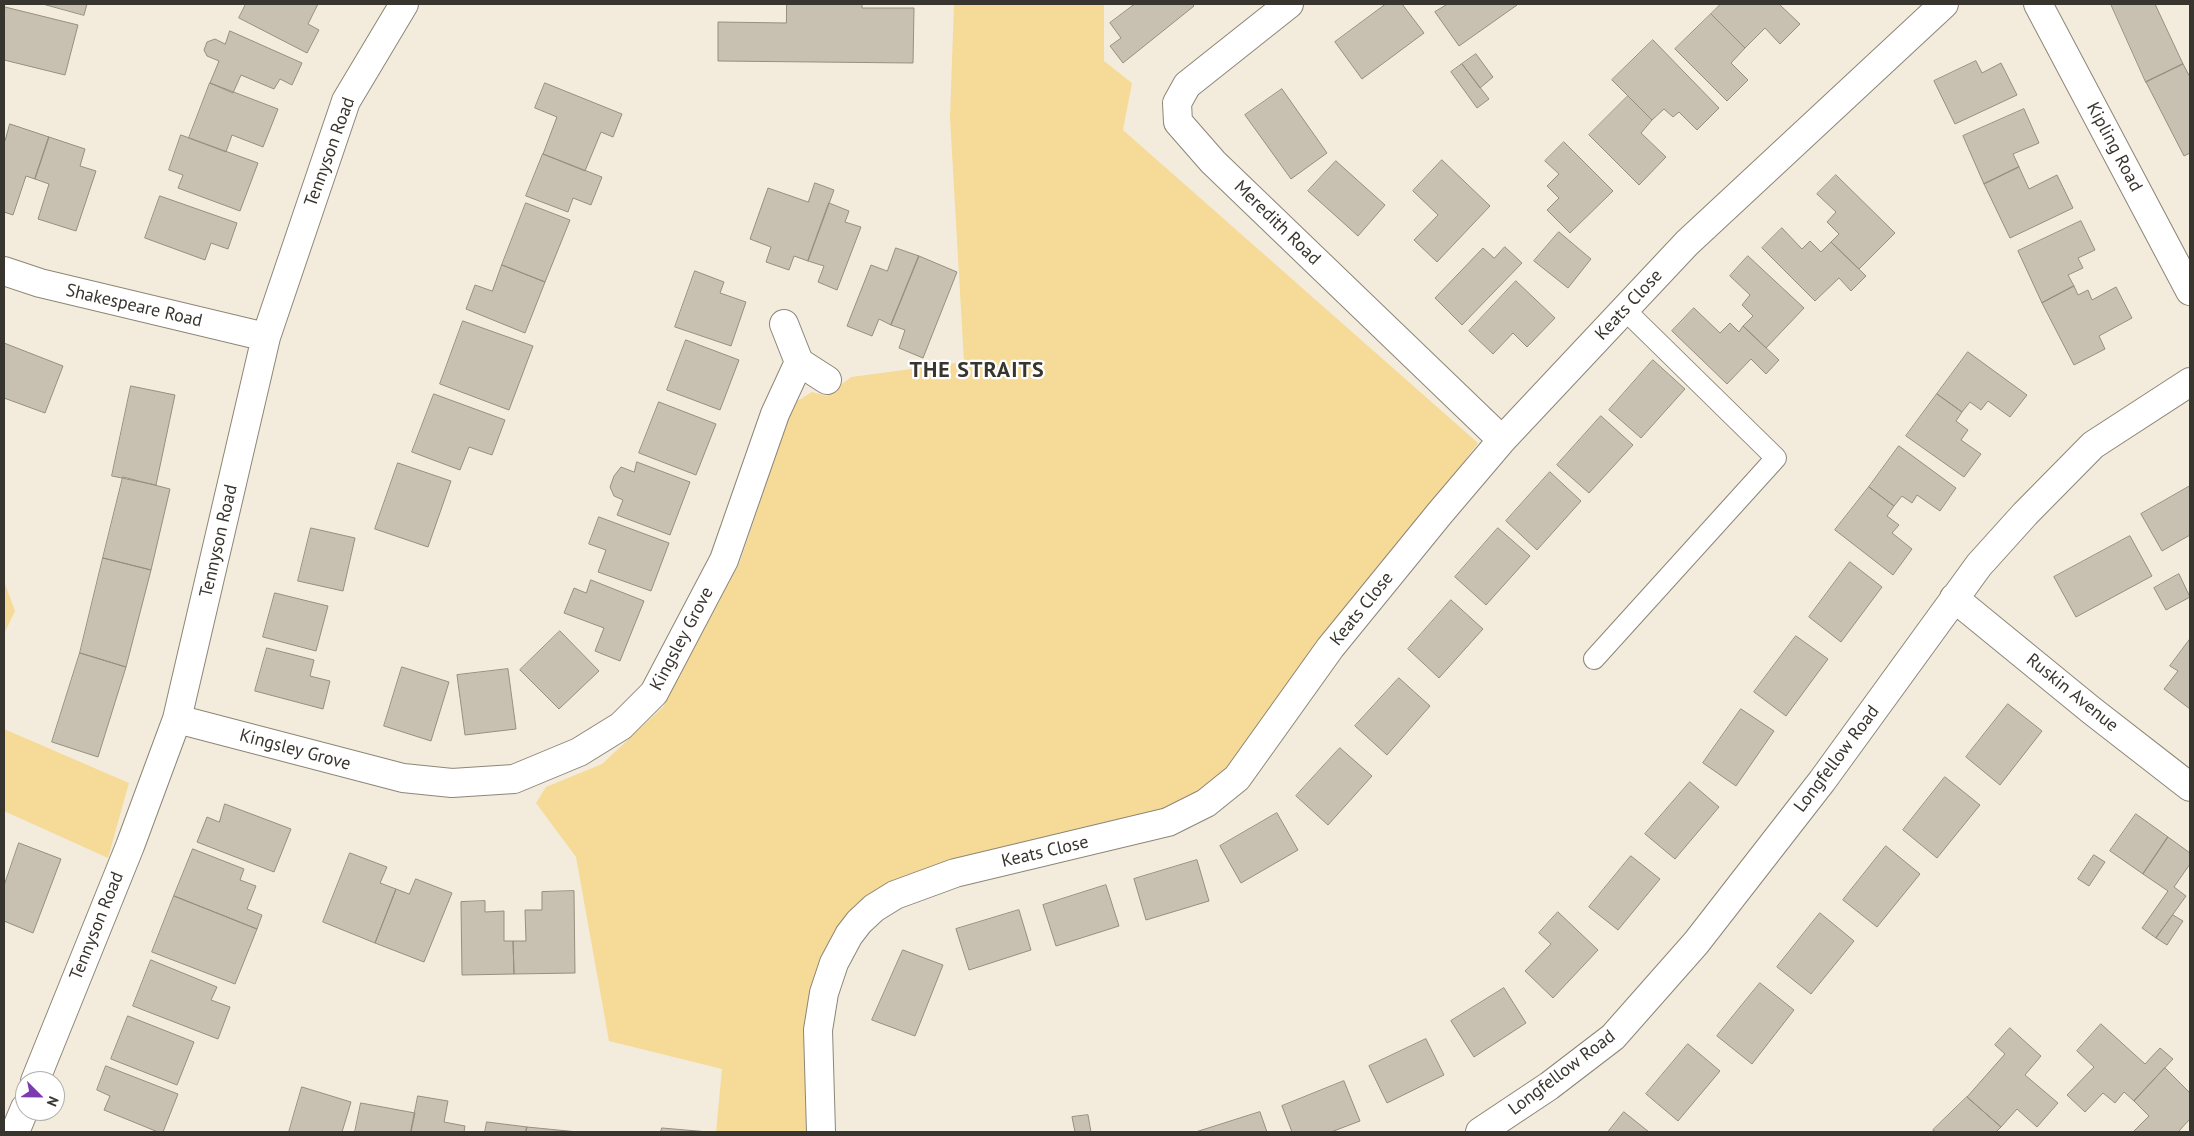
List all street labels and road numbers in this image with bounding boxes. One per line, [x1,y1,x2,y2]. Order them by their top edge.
street label: Tennyson Road [300,94,360,210]
street label: Kipling Road [2081,99,2147,195]
street label: Meredith Road [1229,176,1325,270]
street label: Keats Close [1591,265,1667,345]
street label: Shakespeare Road [64,280,204,332]
street label: Tennyson Road [196,483,242,599]
street label: Keats Close [1326,568,1398,650]
street label: Kingsley Grove [646,583,718,695]
street label: Ruskin Avenue [2022,649,2122,737]
street label: Longfellow Road [1790,701,1884,817]
street label: Kingsley Grove [237,725,353,775]
street label: Keats Close [999,832,1091,872]
street label: Tennyson Road [65,869,129,983]
street label: Longfellow Road [1504,1026,1620,1120]

